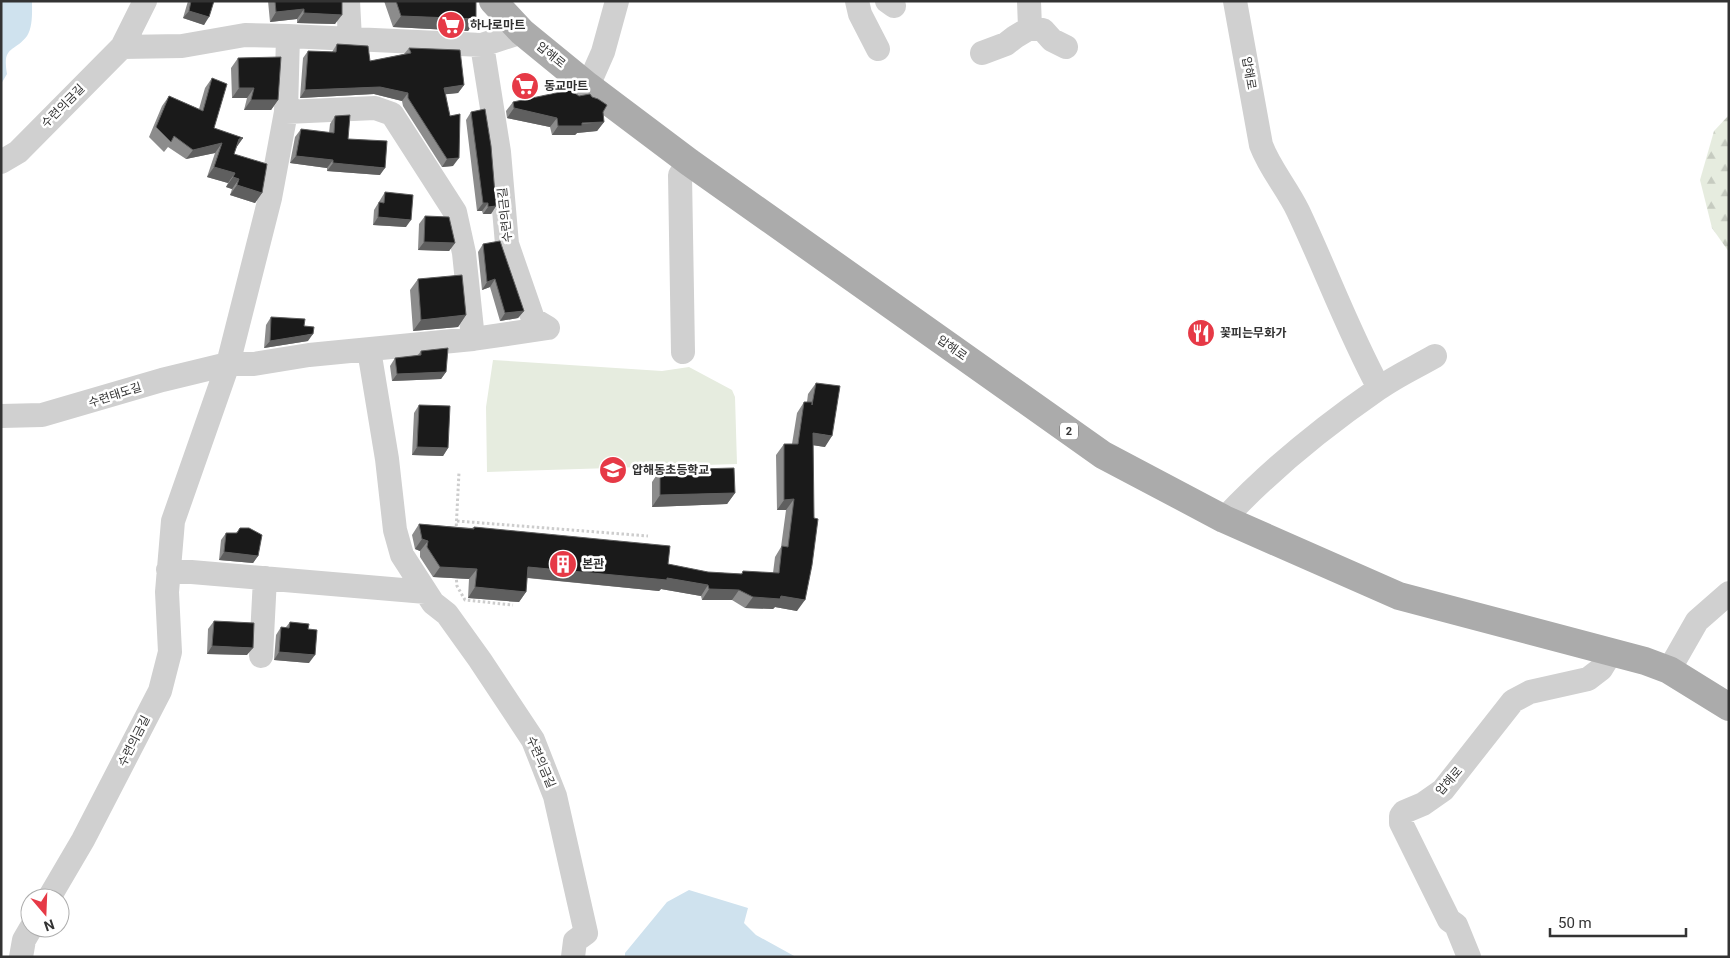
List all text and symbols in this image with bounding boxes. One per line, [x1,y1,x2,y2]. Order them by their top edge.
supermarket icon: 하나로마트 [436,10,466,40]
place label: 하나로마트 [470,18,525,32]
street label: 압해로 [534,39,568,71]
street label: 압해로 [1239,55,1259,91]
supermarket icon: 동교마트 [510,71,540,101]
place label: 동교마트 [544,79,588,93]
street label: 수련의금길 [39,82,87,130]
street label: 수련의금길 [495,187,515,243]
restaurant icon: 꽃피는무화가 [1186,318,1216,348]
place label: 꽃피는무화가 [1220,326,1286,340]
street label: 압해로 [934,333,970,363]
street label: 수련태도길 [87,380,143,410]
road number: 2 [1060,422,1078,440]
school or university icon: 압해동초등학교 [598,455,628,485]
place label: 압해동초등학교 [632,463,709,477]
building icon: 본관 [548,549,578,579]
place label: 본관 [582,557,604,571]
street label: 수련의금길 [115,713,153,769]
street label: 수련의금길 [524,734,558,790]
street label: 압해로 [1433,764,1465,798]
north arrow [20,888,70,938]
scale bar [1550,906,1686,938]
text: 50 m [1558,914,1592,932]
text: N [42,916,57,934]

